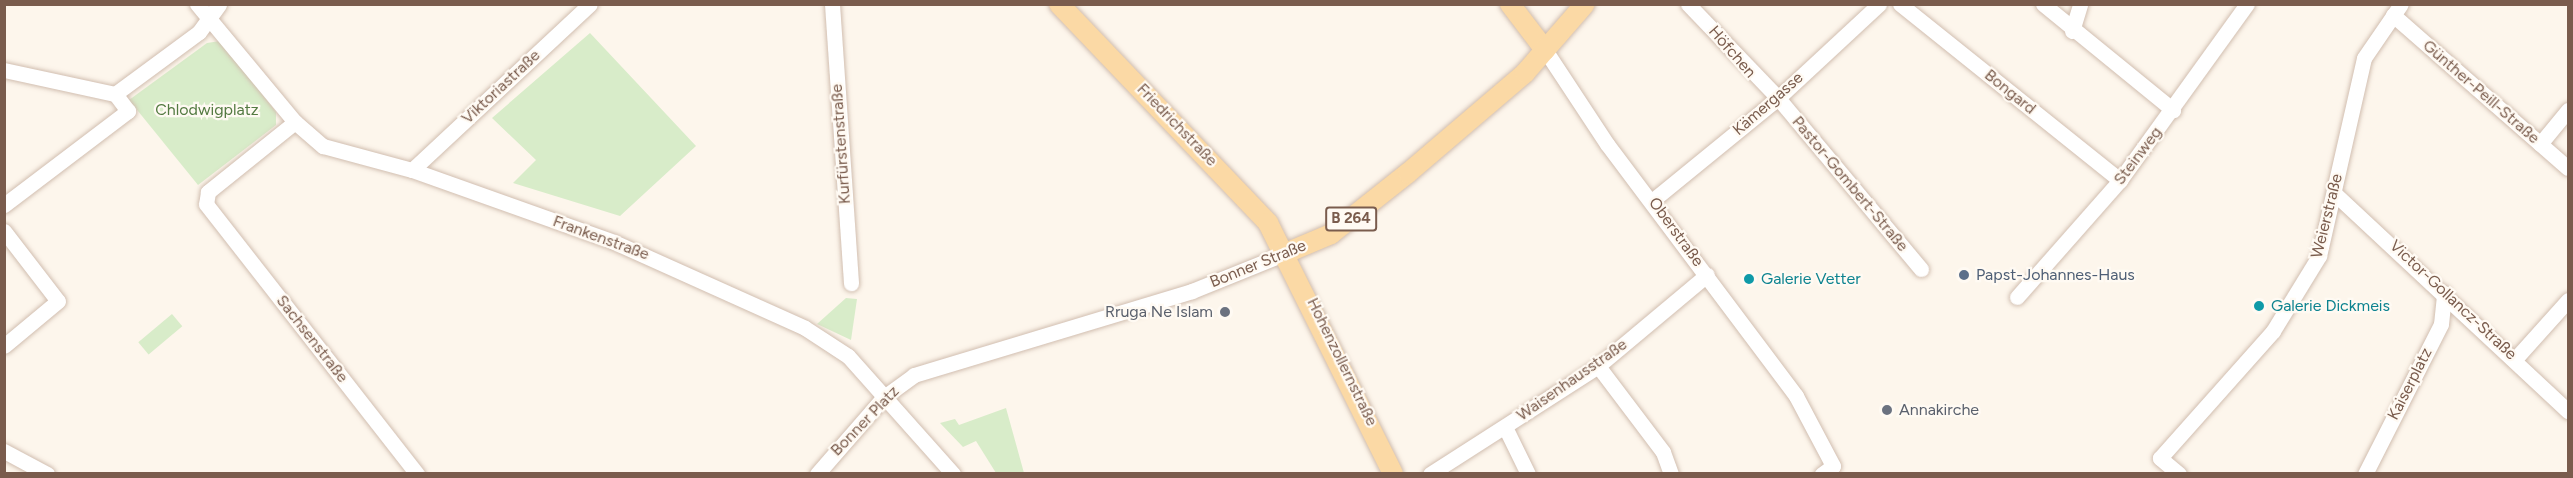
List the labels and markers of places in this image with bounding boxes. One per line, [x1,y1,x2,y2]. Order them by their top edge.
place label: Papst-Johannes-Haus [1976,265,2135,285]
marker: Papst-Johannes-Haus [1957,268,1971,282]
place label: Galerie Vetter [1761,269,1861,289]
marker: Galerie Vetter [1742,272,1756,286]
place label: Galerie Dickmeis [2271,296,2390,316]
marker: Galerie Dickmeis [2252,299,2266,313]
place label: Rruga Ne Islam [1105,302,1213,322]
marker: Rruga Ne Islam [1218,305,1232,319]
place label: Annakirche [1899,400,1979,420]
marker: Annakirche [1880,403,1894,417]

